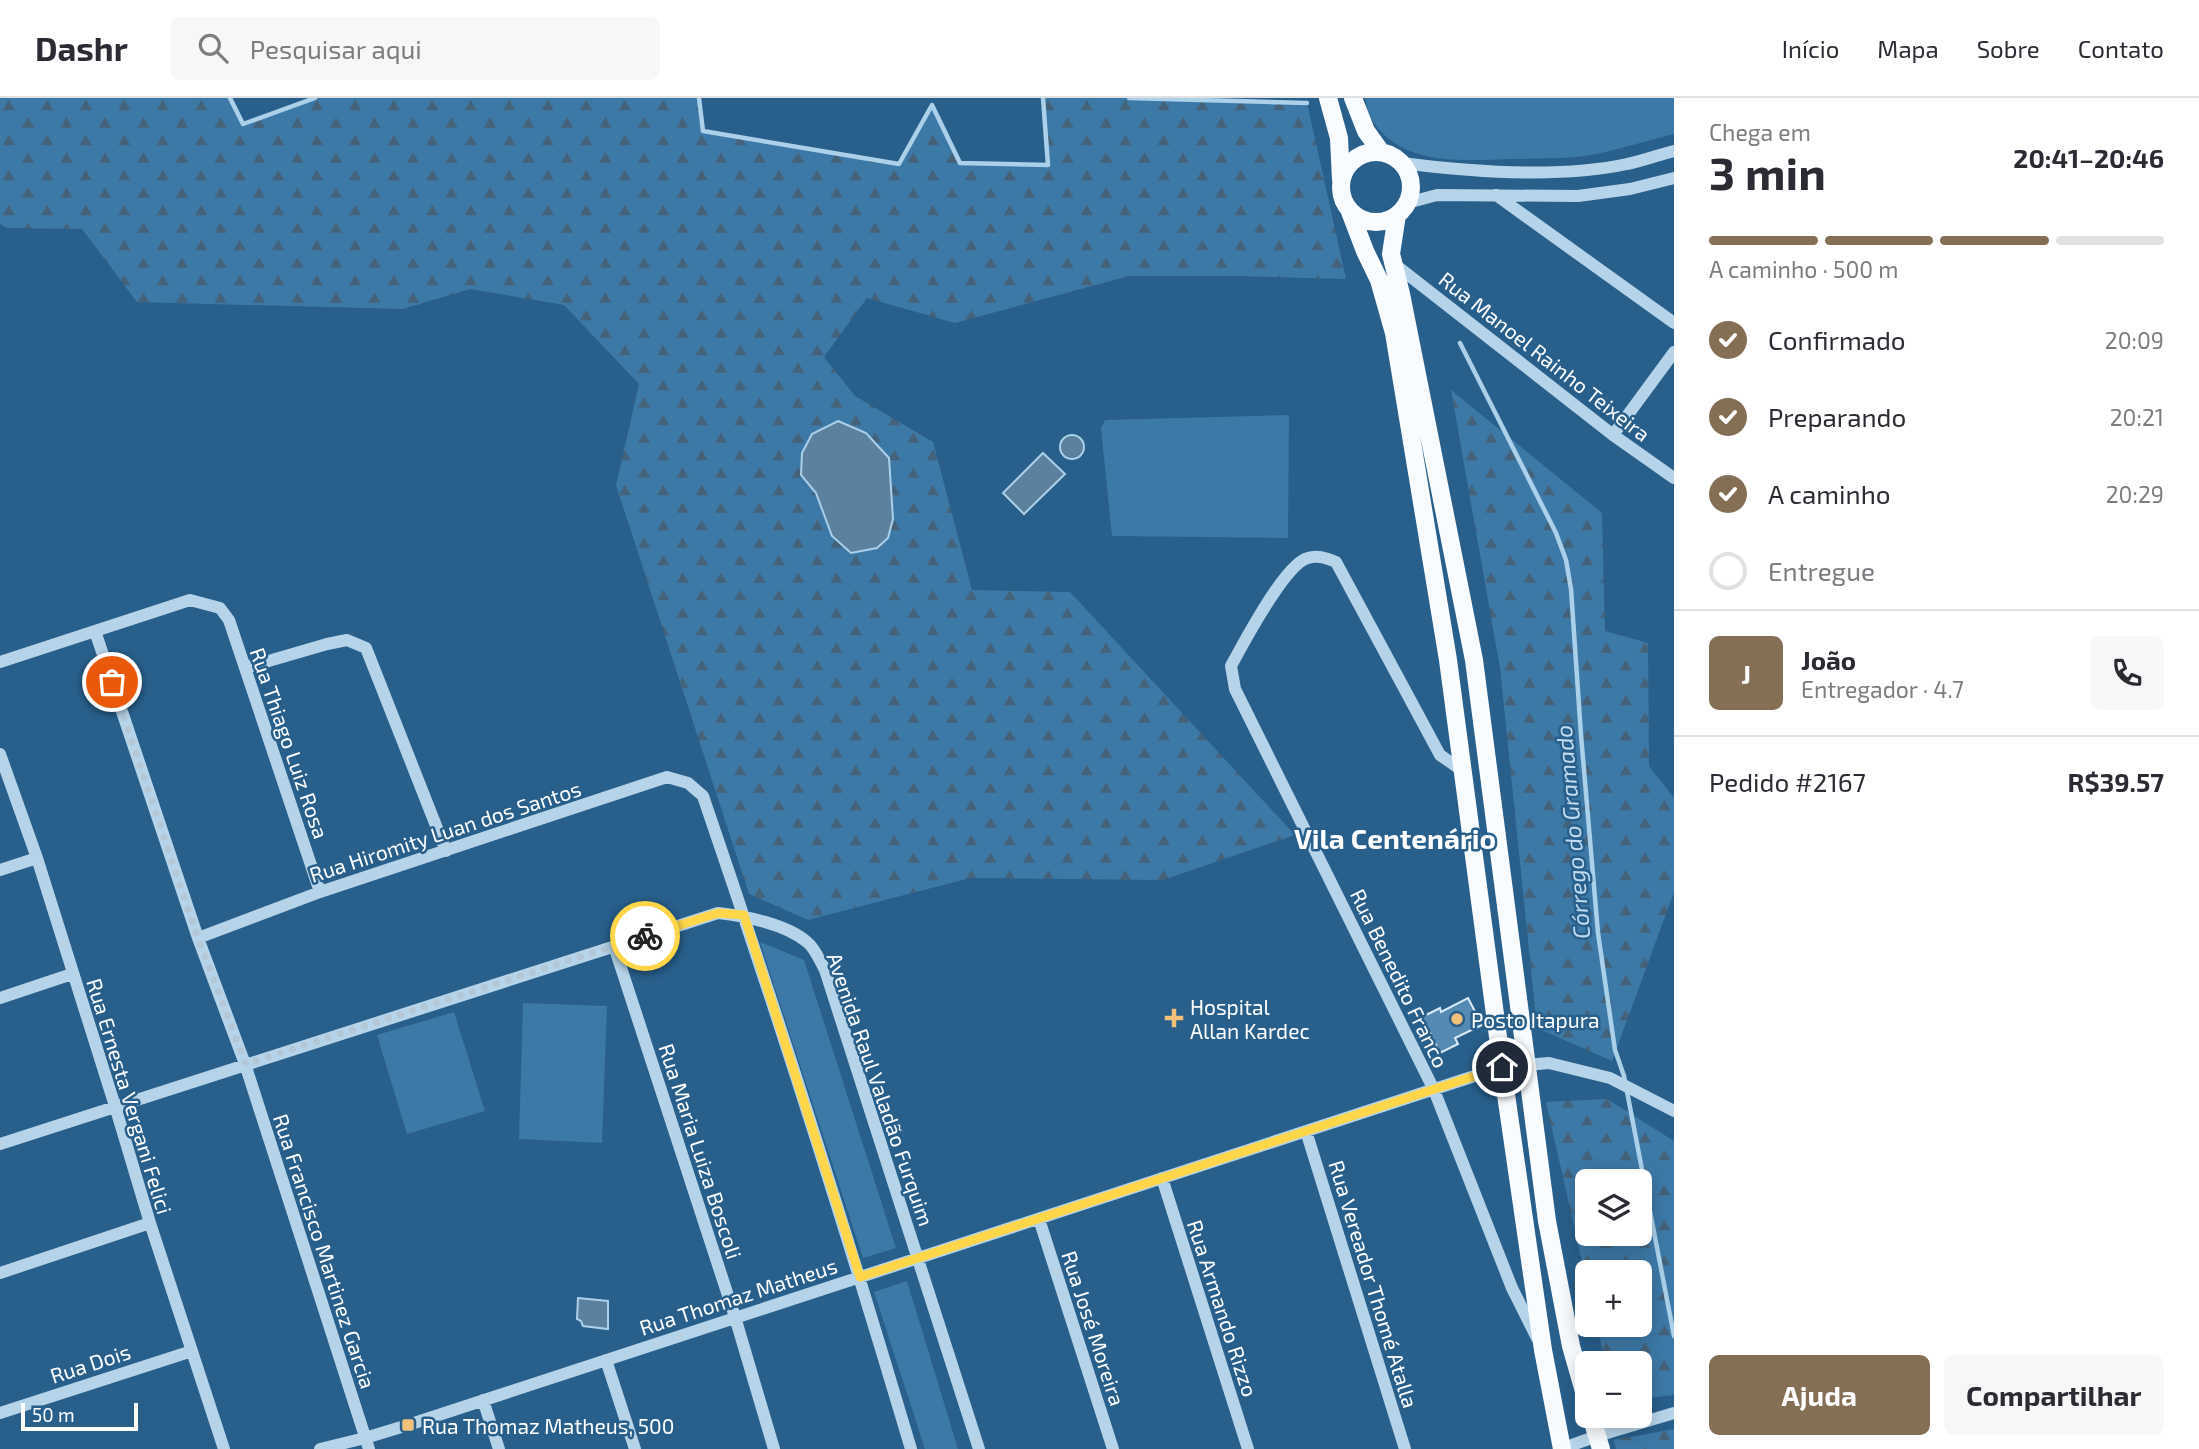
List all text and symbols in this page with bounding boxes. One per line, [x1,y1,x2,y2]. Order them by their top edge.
search box [170,17,660,80]
text: Dashr [35,28,128,68]
icon: search [194,29,232,67]
text: Pesquisar aqui [250,33,422,64]
text: Início [1782,34,1839,63]
text: Mapa [1877,34,1939,63]
text: Sobre [1977,34,2040,63]
text: Contato [2078,34,2164,63]
text: Chega em [1709,118,1811,146]
text: 20:41–20:46 [2013,142,2164,173]
text: 3 min [1709,144,1826,199]
text: A caminho · 500 m [1709,255,1898,283]
street label: Rua Manoel Rainho Teixeira [1435,266,1655,446]
icon: check [1709,321,1747,359]
text: Confirmado [1768,324,1906,355]
text: 20:09 [2105,326,2164,354]
icon: check [1709,398,1747,436]
text: Preparando [1768,401,1906,432]
text: 20:21 [2110,403,2164,431]
icon: check [1709,475,1747,513]
text: A caminho [1768,478,1891,509]
text: 20:29 [2106,480,2164,508]
text: Entregue [1768,555,1875,586]
button: phone [2090,636,2164,710]
street label: Rua Thiago Luiz Rosa [246,644,334,842]
text: João [1801,644,1856,675]
pin [82,652,142,712]
text: J [1741,658,1751,689]
icon: bag [93,663,131,701]
text: Entregador · 4.7 [1801,675,1964,703]
water label: Córrego do Gramado [1549,724,1595,940]
text: Pedido #2167 [1709,766,1866,797]
text: R$39.57 [2068,766,2164,797]
street label: Rua Hiromity Luan dos Santos [306,775,584,887]
district label: Vila Centenário [1294,821,1496,855]
street label: Rua Benedito Franco [1346,884,1454,1072]
courier [610,901,680,971]
icon: bike [626,917,664,955]
street label: Avenida Raul Valadão Furquim [822,949,940,1229]
street label: Rua Ernesta Vergani Felici [82,975,178,1217]
place label: Hospital Allan Kardec [1190,994,1310,1043]
place label: Posto Itapura [1471,1007,1600,1032]
marker: Hospital Allan Kardec [1164,1008,1184,1028]
marker: Posto Itapura [1449,1011,1465,1027]
pin [1472,1037,1532,1097]
street label: Rua Maria Luiza Boscoli [654,1040,748,1262]
icon: home [1483,1048,1521,1086]
street label: Rua Francisco Martinez Garcia [269,1110,381,1392]
street label: Rua Vereador Thomé Atalla [1324,1157,1424,1411]
map controls [1575,1169,1652,1428]
button: layers [1575,1169,1652,1246]
street label: Rua Armando Rizzo [1183,1216,1263,1400]
street label: Rua José Moreira [1057,1247,1131,1409]
street label: Rua Thomaz Matheus [636,1252,840,1340]
button: + [1575,1260,1652,1337]
street label: Rua Dois [47,1338,133,1388]
button: − [1575,1351,1652,1428]
button: Ajuda [1709,1355,1930,1435]
button: Compartilhar [1944,1355,2164,1435]
scale bar [21,1400,138,1432]
text: 50 m [32,1403,75,1426]
place label: Rua Thomaz Matheus, 500 [422,1413,674,1438]
marker: Rua Thomaz Matheus, 500 [400,1417,416,1433]

